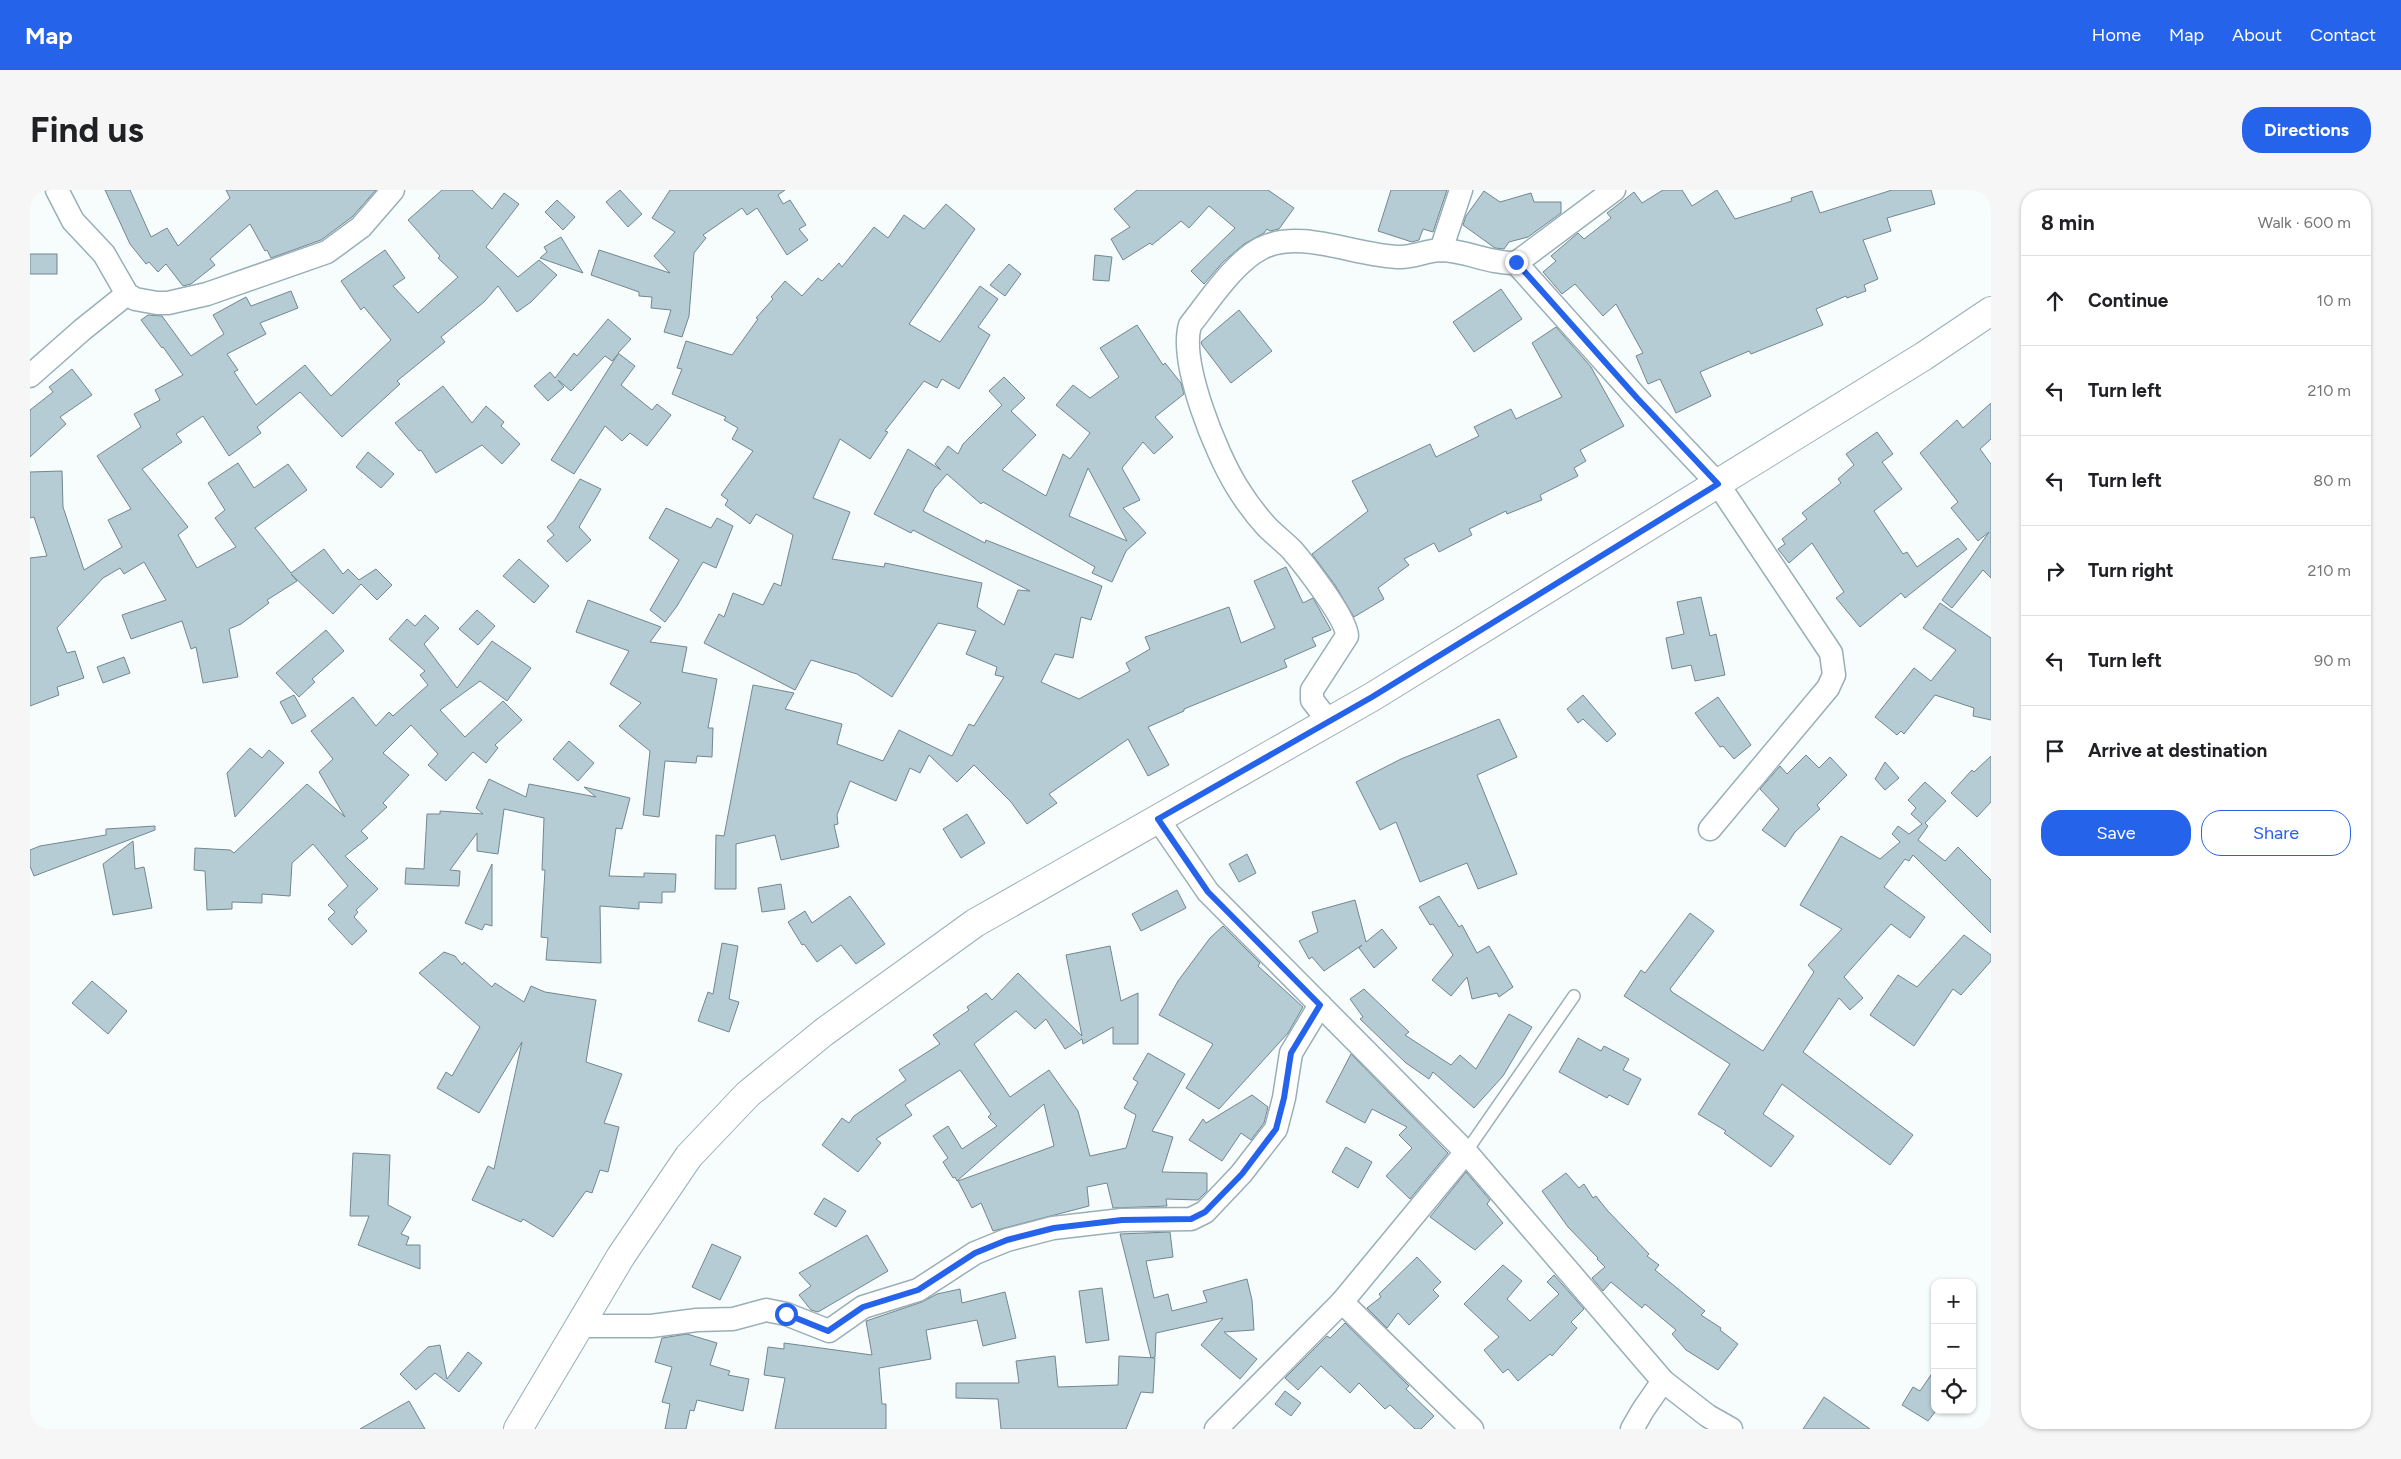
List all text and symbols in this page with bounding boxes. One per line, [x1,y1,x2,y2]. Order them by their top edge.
text: Map [25,21,73,50]
text: Home [2092,24,2141,46]
text: Map [2169,24,2204,46]
text: About [2232,24,2282,46]
text: Contact [2310,24,2376,46]
button: Directions [2242,107,2371,153]
text: Find us [30,109,144,151]
text: 8 min [2041,210,2095,235]
text: Walk · 600 m [2258,213,2351,232]
route end [1505,251,1528,274]
icon: ahead [2041,287,2069,315]
text: Continue [2088,289,2168,312]
text: 10 m [2317,291,2351,310]
icon: left [2041,377,2069,405]
text: Turn left [2088,379,2162,402]
text: 210 m [2308,381,2351,400]
icon: left [2041,467,2069,495]
text: Turn left [2088,469,2162,492]
text: 80 m [2313,471,2351,490]
icon: right [2041,557,2069,585]
text: Turn right [2088,559,2174,582]
text: 210 m [2308,561,2351,580]
icon: left [2041,647,2069,675]
text: Turn left [2088,649,2162,672]
text: 90 m [2314,651,2351,670]
icon: arrive [2041,737,2069,765]
text: Arrive at destination [2088,739,2267,762]
button: Save [2041,810,2191,856]
button: Share [2201,810,2351,856]
map controls [1931,1279,1976,1414]
button: + [1931,1279,1976,1324]
route start [775,1303,798,1326]
button: − [1931,1324,1976,1369]
button: locate [1931,1369,1976,1414]

